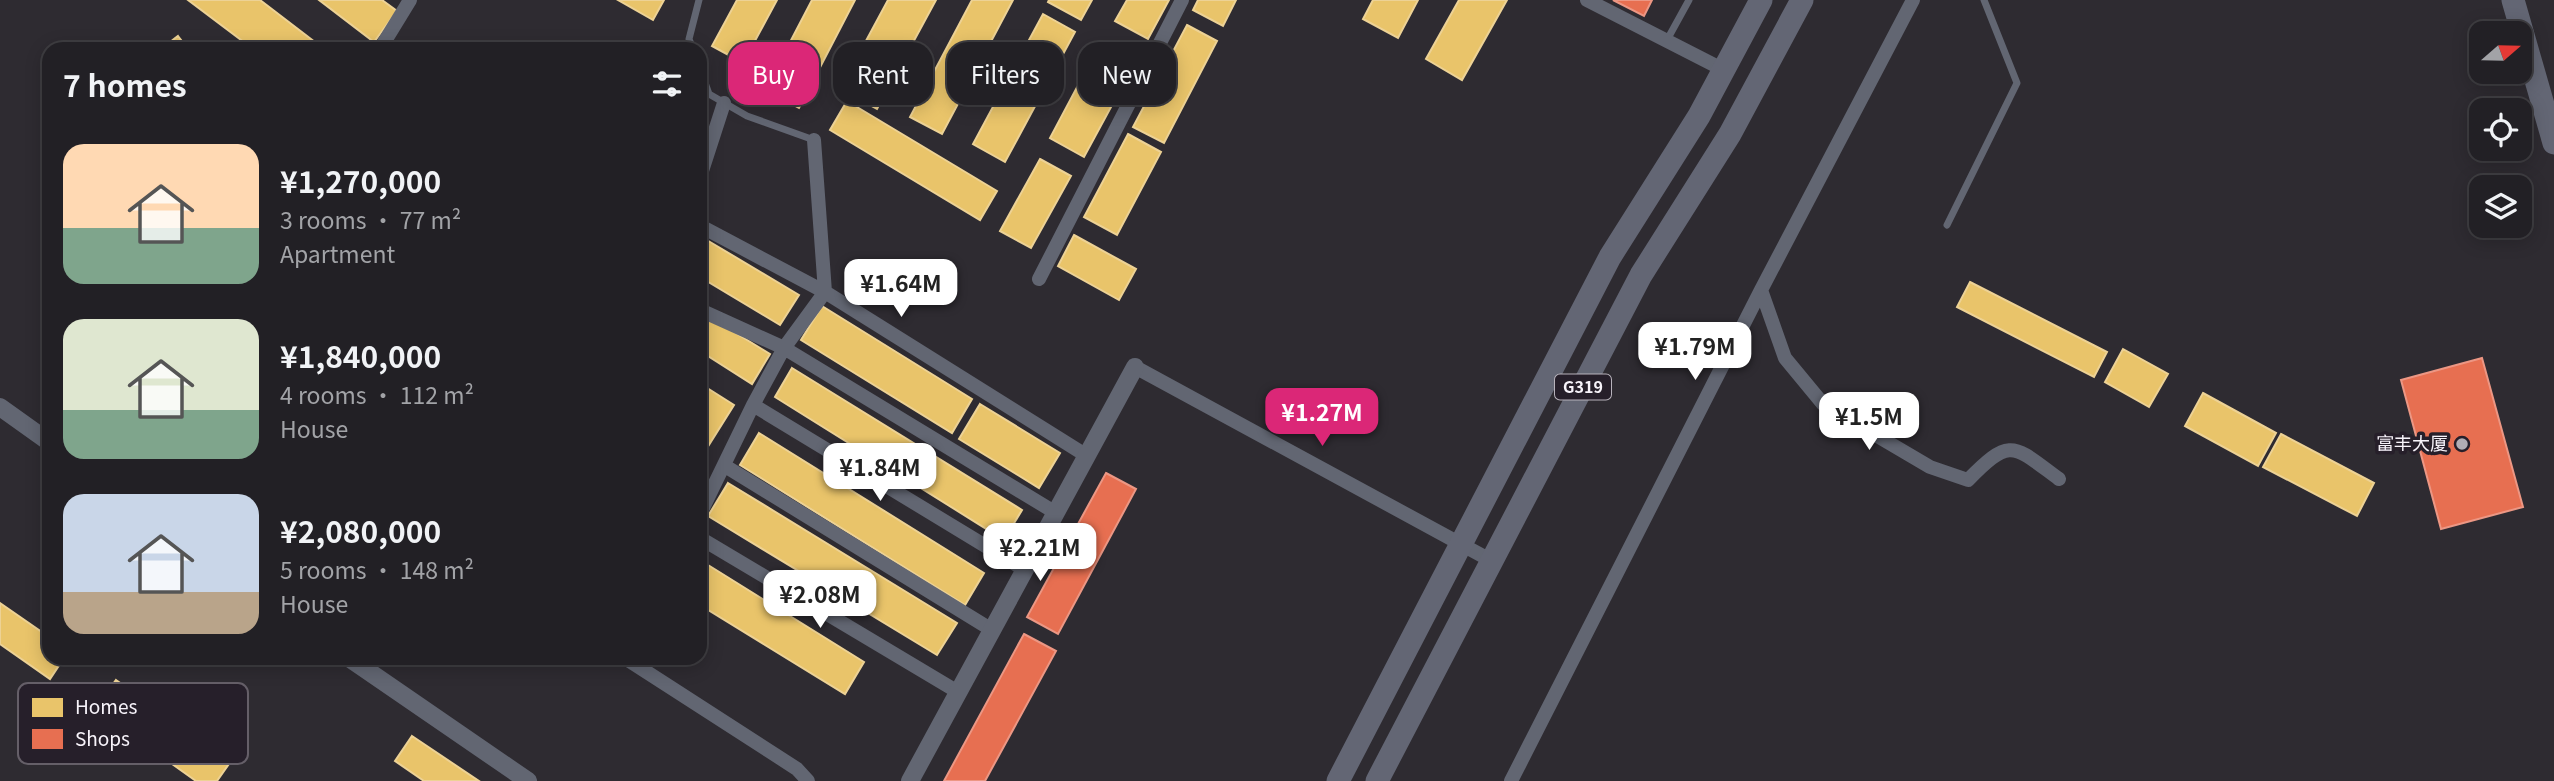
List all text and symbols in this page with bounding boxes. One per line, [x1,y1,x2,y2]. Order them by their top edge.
north arrow [2469,21,2532,84]
map controls [2469,21,2532,238]
chip: Buy [728,42,819,105]
chip: Rent [833,42,933,105]
chip: Filters [947,42,1064,105]
chip: New [1078,42,1176,105]
text: 7 homes [63,62,187,106]
icon: filters [648,65,686,103]
button: locate [2469,98,2532,161]
text: ¥1,270,000 [280,158,441,202]
icon: home [119,172,203,256]
button: layers [2469,175,2532,238]
text: 3 rooms · 77 m² [280,202,461,236]
text: Apartment [280,236,395,270]
pin: ¥1.64M [844,260,958,319]
text: ¥1.64M [860,265,942,299]
pin: ¥1.79M [1638,322,1752,382]
text: ¥1.79M [1654,328,1736,362]
text: ¥1,840,000 [280,333,441,377]
icon: home [119,347,203,431]
road number: G319 [1555,374,1611,400]
text: 4 rooms · 112 m² [280,377,474,411]
pin: ¥1.27M [1265,388,1379,448]
pin: ¥1.5M [1820,392,1918,452]
text: ¥1.27M [1281,394,1363,428]
text: ¥1.5M [1835,398,1903,432]
text: House [280,411,348,445]
place label: 富丰大厦 [2376,429,2448,455]
marker: 富丰大厦 [2454,436,2470,452]
pin: ¥1.84M [823,444,937,503]
text: ¥1.84M [839,449,921,483]
text: ¥2,080,000 [280,508,441,552]
icon: home [119,522,203,606]
pin: ¥2.21M [983,524,1097,583]
text: ¥2.21M [999,529,1081,563]
text: 5 rooms · 148 m² [280,552,474,586]
pin: ¥2.08M [763,570,877,630]
text: ¥2.08M [779,576,861,610]
text: House [280,586,348,620]
legend [18,683,248,764]
text: Homes [75,692,137,719]
text: Shops [75,724,130,751]

